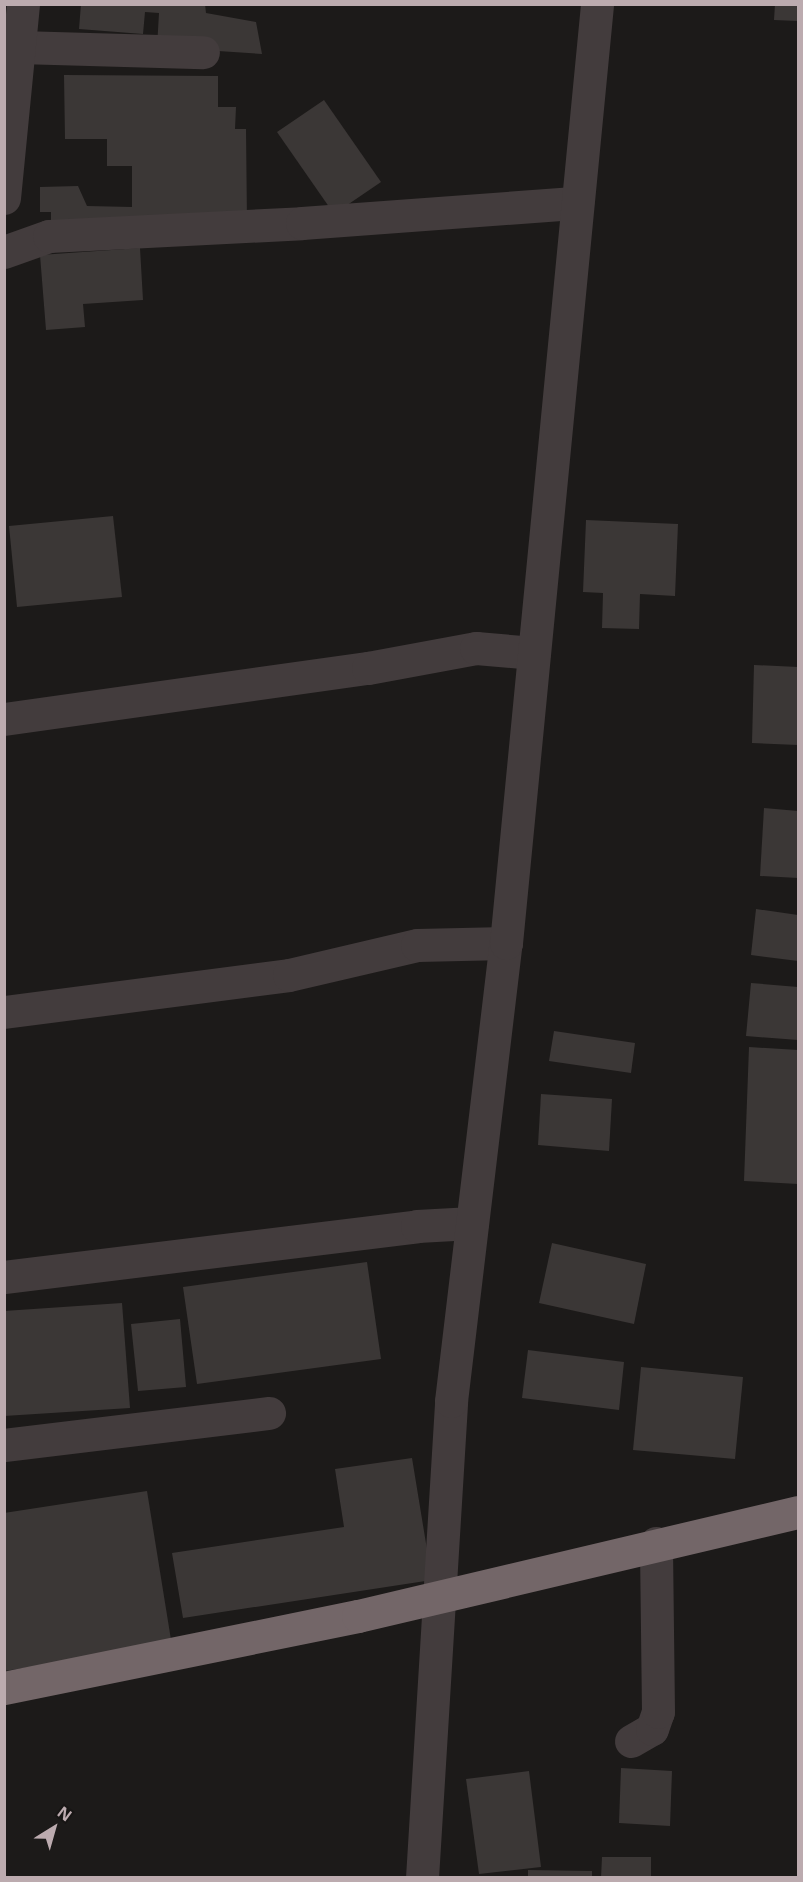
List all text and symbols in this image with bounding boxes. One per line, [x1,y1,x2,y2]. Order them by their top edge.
north arrow [24,1798,84,1858]
text: N [53,1801,77,1826]

